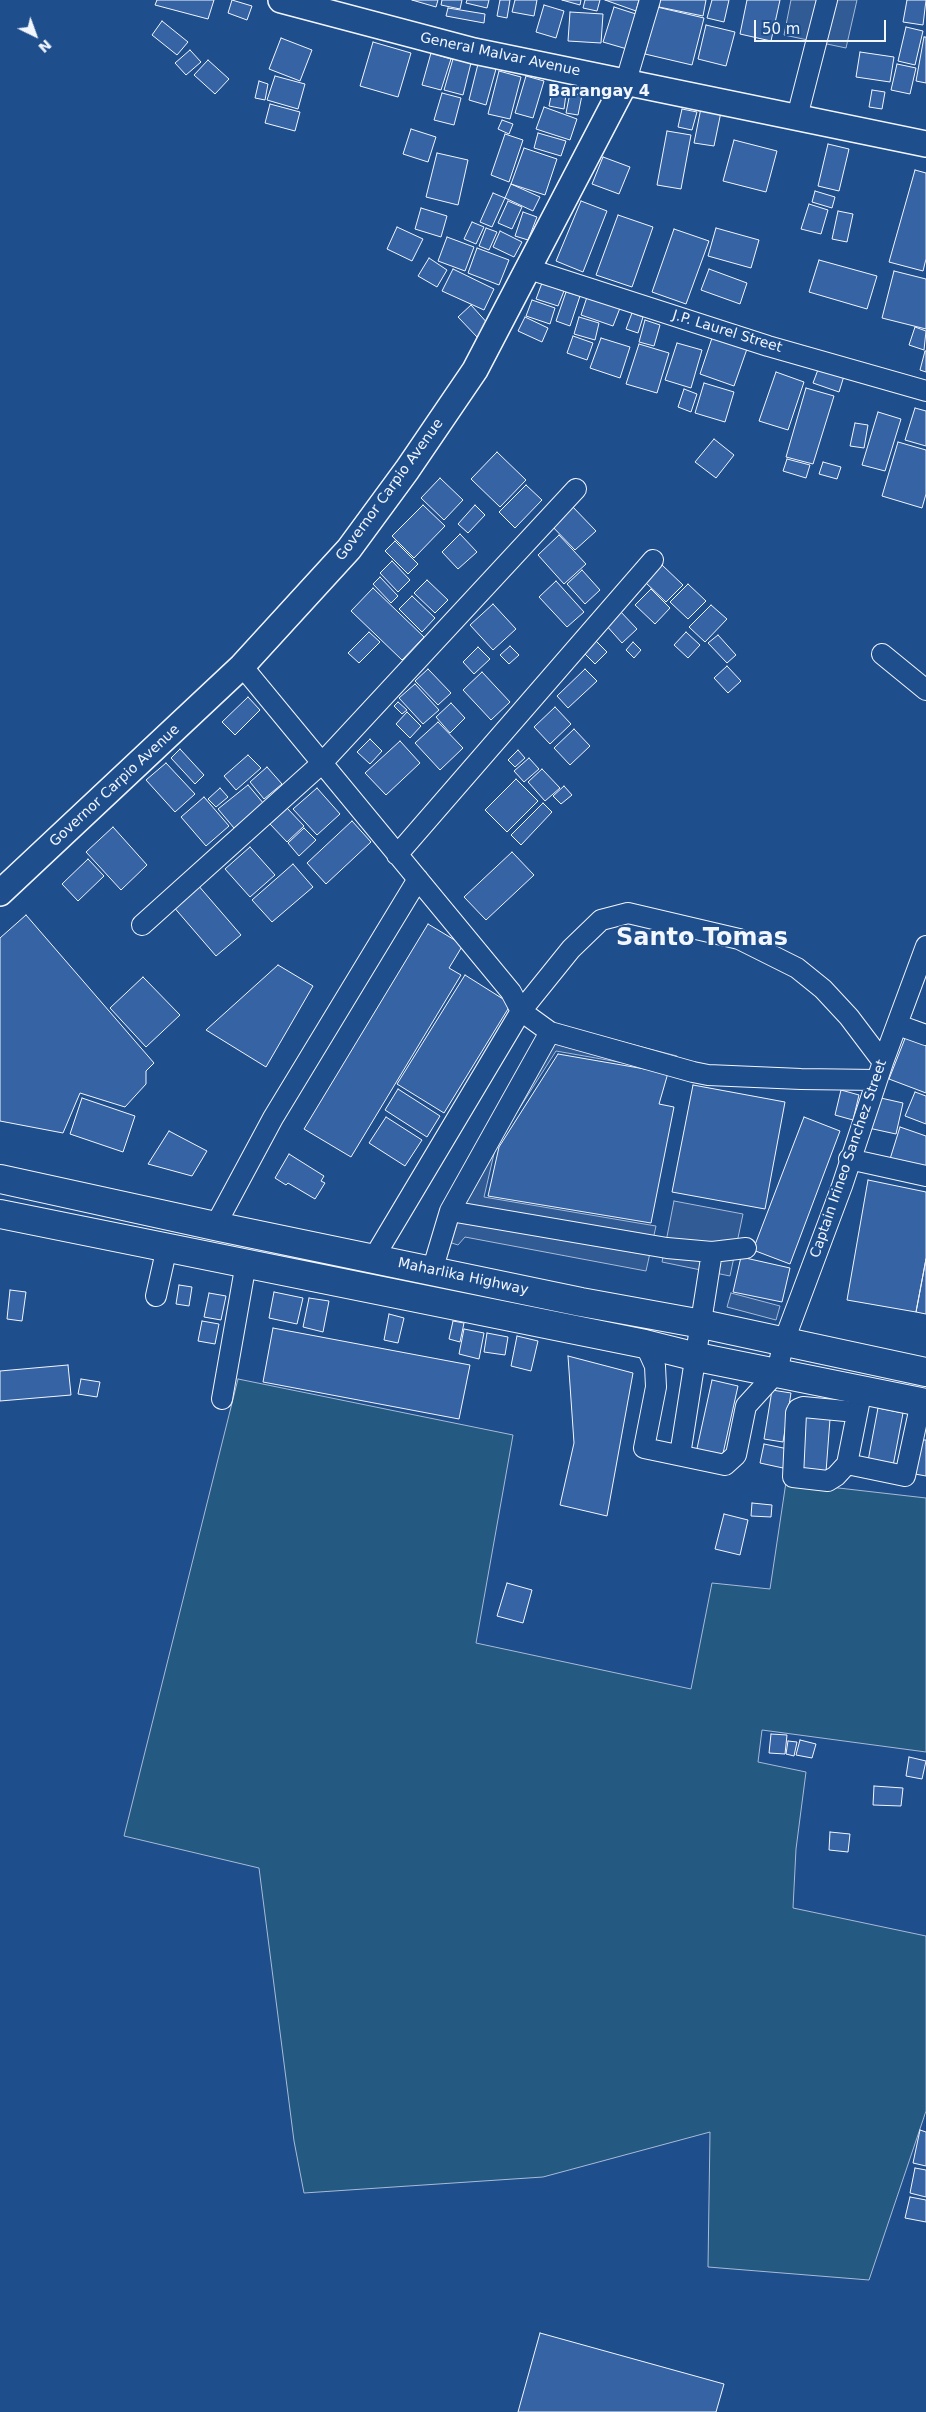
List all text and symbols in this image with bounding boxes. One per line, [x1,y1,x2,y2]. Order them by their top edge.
north arrow [10,10,60,60]
scale bar [756,10,888,42]
text: 50 m [762,20,800,38]
street label: General Malvar Avenue [418,30,582,80]
text: N [35,36,55,56]
district label: Barangay 4 [548,82,650,102]
street label: J.P. Laurel Street [670,307,784,357]
street label: Governor Carpio Avenue [333,416,447,564]
street label: Governor Carpio Avenue [47,721,183,851]
district label: Santo Tomas [616,925,788,953]
street label: Captain Irineo Sanchez Street [807,1058,891,1260]
street label: Maharlika Highway [396,1255,530,1299]

